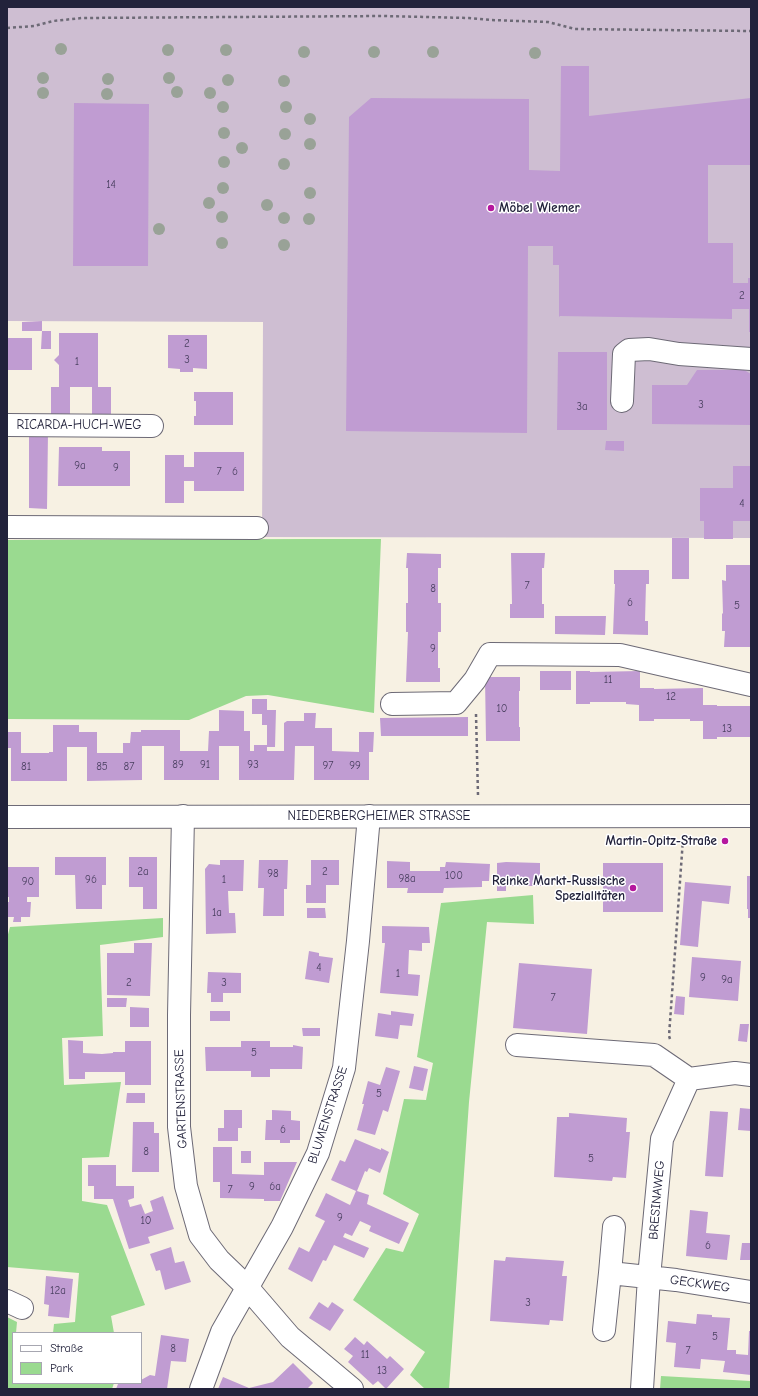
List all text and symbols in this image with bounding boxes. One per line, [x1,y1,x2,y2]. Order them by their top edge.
house number: 14 [106,178,116,192]
place label: Möbel Wiemer [499,200,580,216]
marker: Möbel Wiemer [486,203,496,213]
house number: 2 [739,289,745,303]
house number: 2 [184,337,190,351]
house number: 3 [184,353,190,367]
house number: 1 [75,355,79,369]
house number: 3 [698,398,704,412]
house number: 3a [576,400,588,414]
street label: RICARDA-HUCH-WEG [16,417,142,433]
house number: 9a [74,459,86,473]
house number: 9 [113,461,119,475]
house number: 7 [216,465,222,479]
house number: 6 [232,465,238,479]
house number: 4 [739,497,745,511]
house number: 7 [524,579,530,593]
house number: 8 [430,582,436,596]
house number: 6 [627,596,633,610]
house number: 5 [734,599,740,613]
house number: 9 [430,642,436,656]
house number: 11 [604,673,612,687]
house number: 12 [666,690,676,704]
house number: 10 [496,702,508,716]
house number: 13 [722,722,732,736]
house number: 89 [172,758,184,772]
house number: 91 [200,758,210,772]
house number: 93 [247,758,259,772]
house number: 97 [322,759,334,773]
house number: 99 [349,759,361,773]
house number: 81 [21,760,31,774]
house number: 85 [96,760,108,774]
house number: 87 [124,760,134,774]
street label: NIEDERBERGHEIMER STRASSE [288,808,470,824]
place label: Martin-Opitz-Straße [606,833,717,849]
marker: Martin-Opitz-Straße [720,836,730,846]
house number: 2a [137,865,149,879]
house number: 2 [322,865,328,879]
house number: 98 [267,867,279,881]
house number: 100 [445,869,463,883]
house number: 98a [398,872,416,886]
house number: 96 [85,873,97,887]
house number: 1 [222,873,226,887]
place label: Reinke Markt-Russische Spezialitäten [492,873,625,904]
house number: 90 [22,875,34,889]
marker: Reinke Markt-Russische Spezialitäten [628,883,638,893]
house number: 1a [212,906,222,920]
house number: 4 [316,961,322,975]
house number: 1 [396,967,400,981]
house number: 9 [700,971,706,985]
house number: 9a [721,973,733,987]
house number: 2 [126,976,132,990]
house number: 3 [221,976,227,990]
house number: 7 [550,991,556,1005]
house number: 5 [251,1046,257,1060]
street label: GARTENSTRASSE [171,1049,191,1149]
street label: BLUMENSTRASSE [305,1064,351,1166]
house number: 5 [376,1087,382,1101]
house number: 6 [280,1123,286,1137]
house number: 8 [143,1145,149,1159]
house number: 5 [588,1152,594,1166]
street label: BRESINAWEG [646,1160,668,1240]
house number: 9 [249,1180,255,1194]
house number: 6a [269,1180,281,1194]
house number: 7 [227,1183,233,1197]
house number: 9 [337,1211,343,1225]
house number: 10 [140,1214,152,1228]
house number: 6 [705,1239,711,1253]
street label: GECKWEG [669,1272,731,1296]
house number: 12a [50,1284,66,1298]
house number: 3 [525,1296,531,1310]
house number: 5 [712,1330,718,1344]
legend [12,1332,142,1384]
text: Straße [50,1341,83,1355]
house number: 8 [170,1342,176,1356]
house number: 7 [685,1344,691,1358]
house number: 11 [361,1348,369,1362]
text: Park [50,1361,73,1375]
house number: 13 [377,1364,387,1378]

